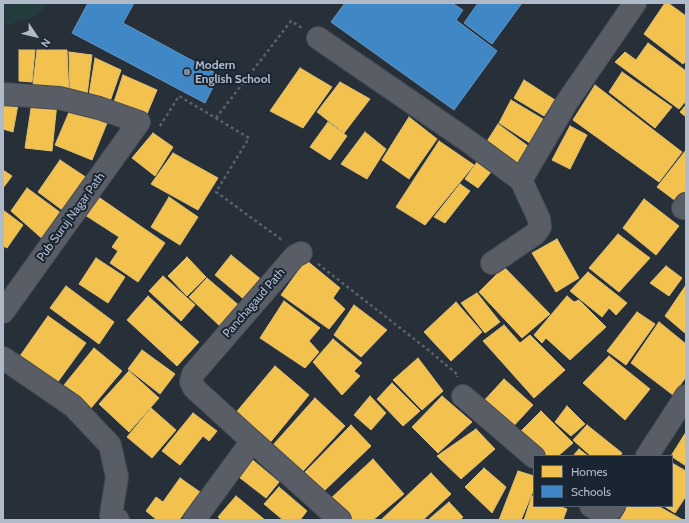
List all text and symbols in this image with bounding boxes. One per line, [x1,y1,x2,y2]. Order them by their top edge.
north arrow [16,16,56,56]
text: N [38,36,54,50]
place label: Modern English School [195,58,271,86]
marker: Modern English School [182,67,192,77]
street label: Pub Suruj Nagar Path [34,170,108,264]
street label: Panchagaud Path [220,265,288,341]
legend [533,455,673,507]
text: Homes [571,464,608,479]
text: Schools [571,484,611,499]

